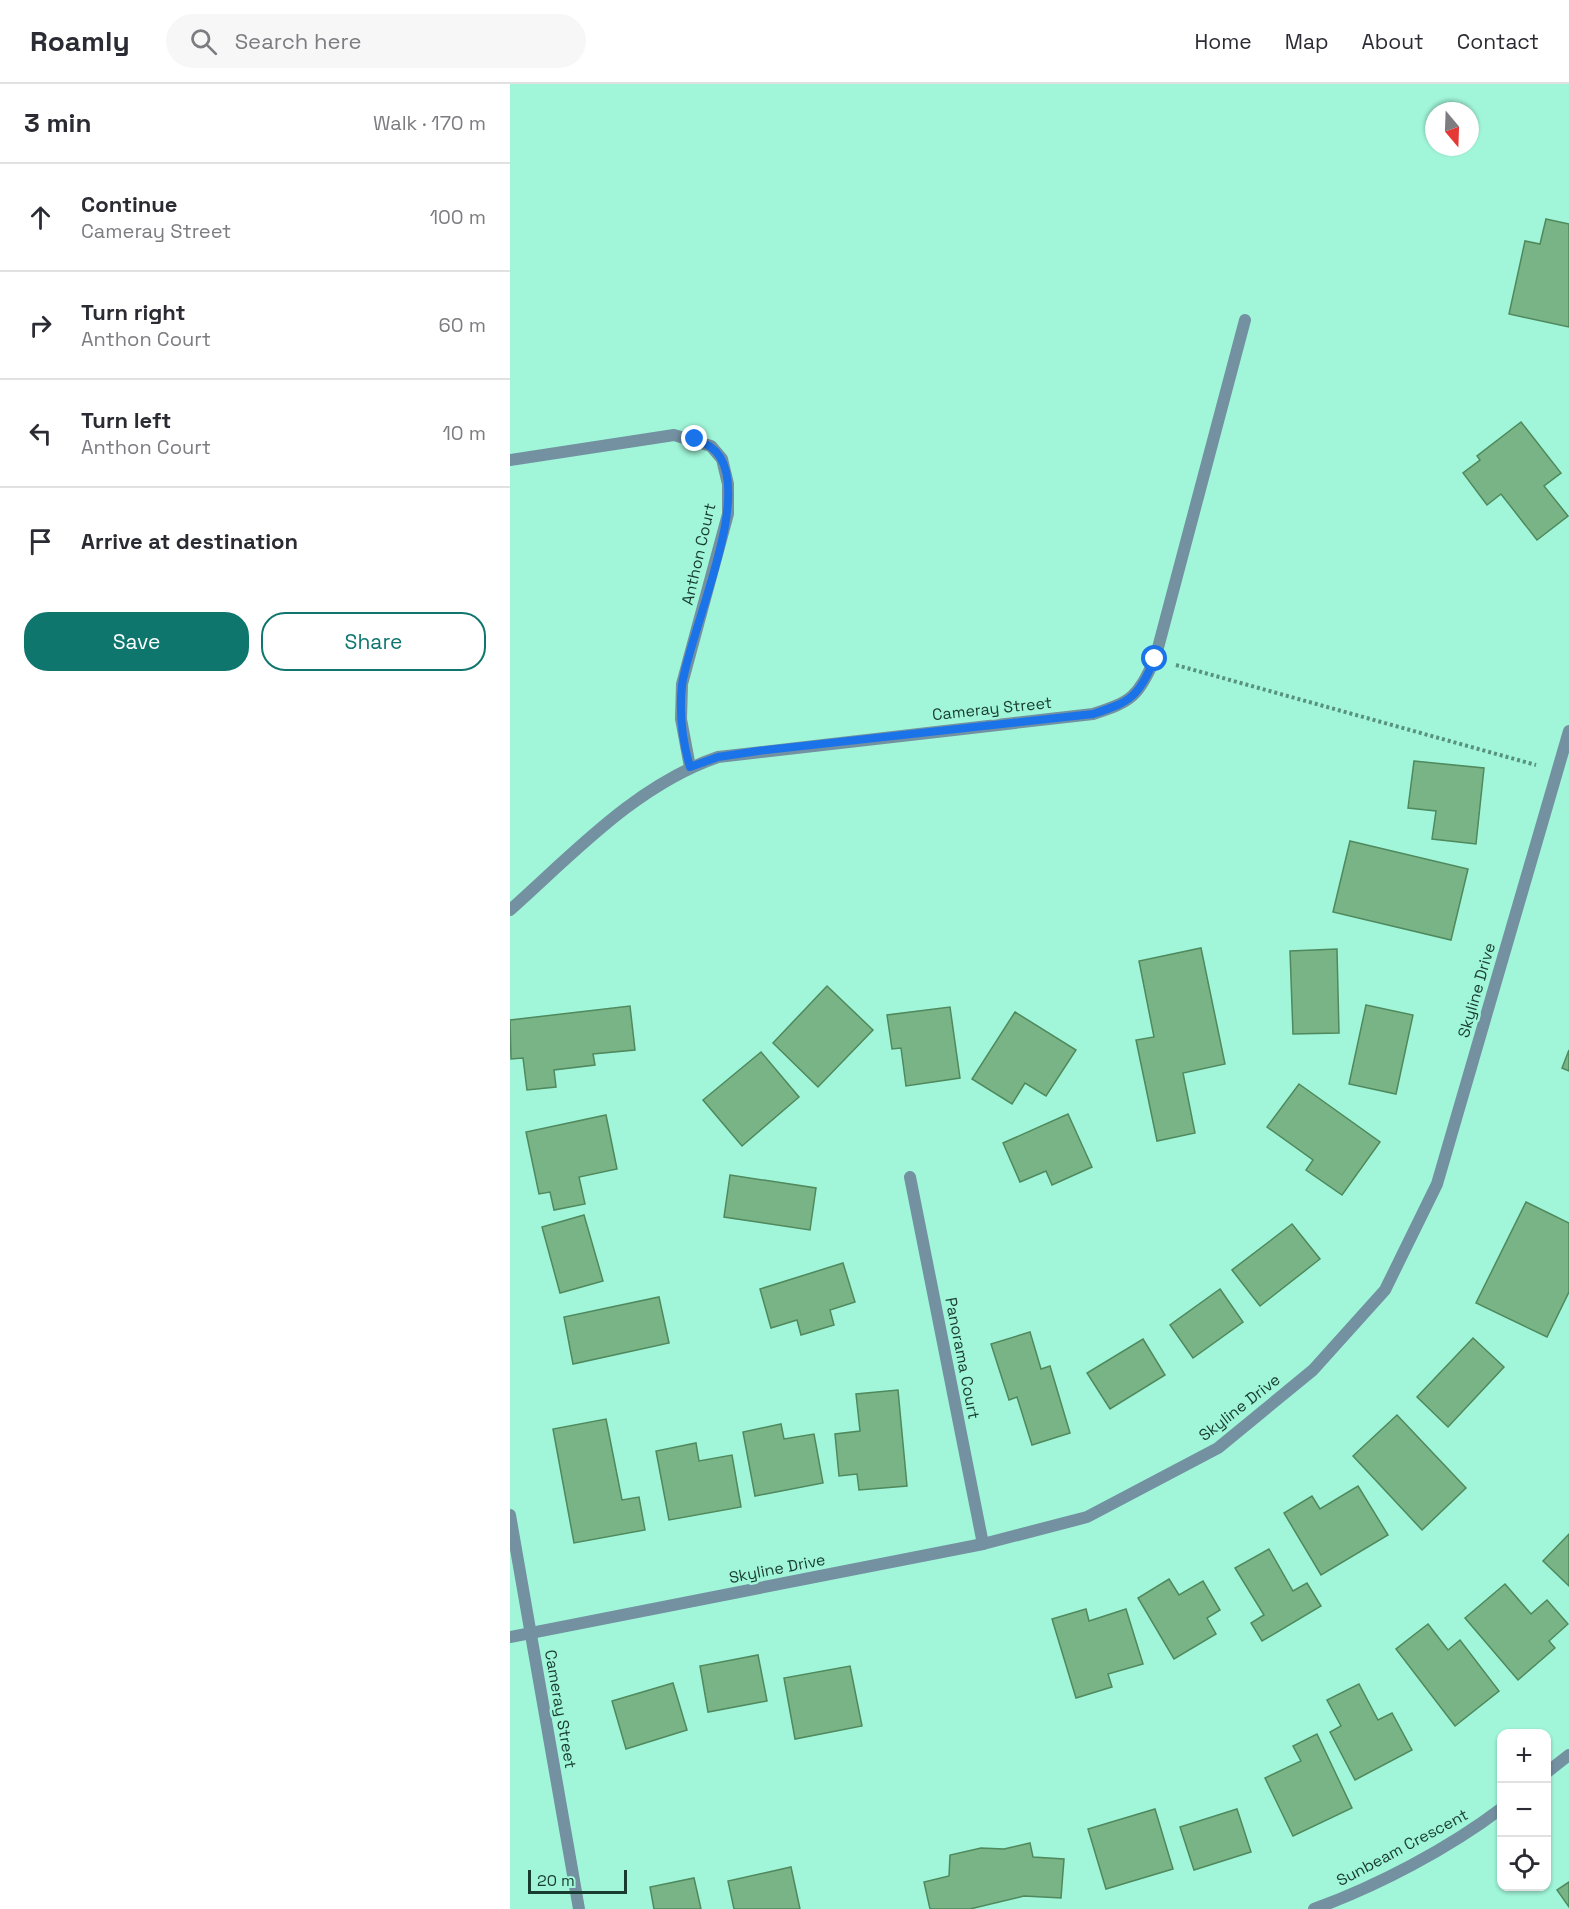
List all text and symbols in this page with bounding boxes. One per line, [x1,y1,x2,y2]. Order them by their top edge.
search box [166,14,586,68]
text: Roamly [30,23,130,59]
icon: search [187,25,220,58]
text: Search here [235,27,361,55]
text: Home [1194,28,1252,55]
text: Map [1285,28,1329,55]
text: About [1362,28,1424,55]
text: Contact [1457,28,1539,55]
north arrow [1425,102,1479,156]
text: 3 min [24,106,92,140]
text: Walk · 170 m [373,110,486,136]
text: Continue [81,190,177,218]
icon: ahead [24,201,57,234]
text: 100 m [430,204,486,230]
text: Cameray Street [81,218,231,244]
text: Turn right [81,298,186,326]
icon: right [24,309,57,342]
text: 60 m [439,312,486,338]
text: Anthon Court [81,326,211,352]
text: Turn left [81,406,171,434]
icon: left [24,417,57,450]
text: 10 m [442,420,486,446]
route end [681,425,707,451]
text: Anthon Court [81,434,211,460]
street label: Anthon Court [677,501,720,607]
icon: arrive [24,525,57,558]
text: Arrive at destination [81,527,298,555]
button: Save [24,612,249,671]
button: Share [261,612,486,671]
route start [1141,645,1167,671]
street label: Cameray Street [931,692,1053,725]
street label: Skyline Drive [1453,940,1500,1040]
street label: Panorama Court [940,1295,985,1421]
street label: Skyline Drive [1194,1369,1284,1446]
street label: Skyline Drive [727,1549,827,1588]
street label: Cameray Street [540,1648,581,1770]
map controls [1497,1729,1551,1891]
button: + [1497,1729,1551,1783]
button: − [1497,1783,1551,1837]
street label: Sunbeam Crescent [1333,1804,1472,1891]
button: locate [1497,1837,1551,1891]
scale bar [528,1867,627,1894]
text: 20 m [537,1870,575,1891]

